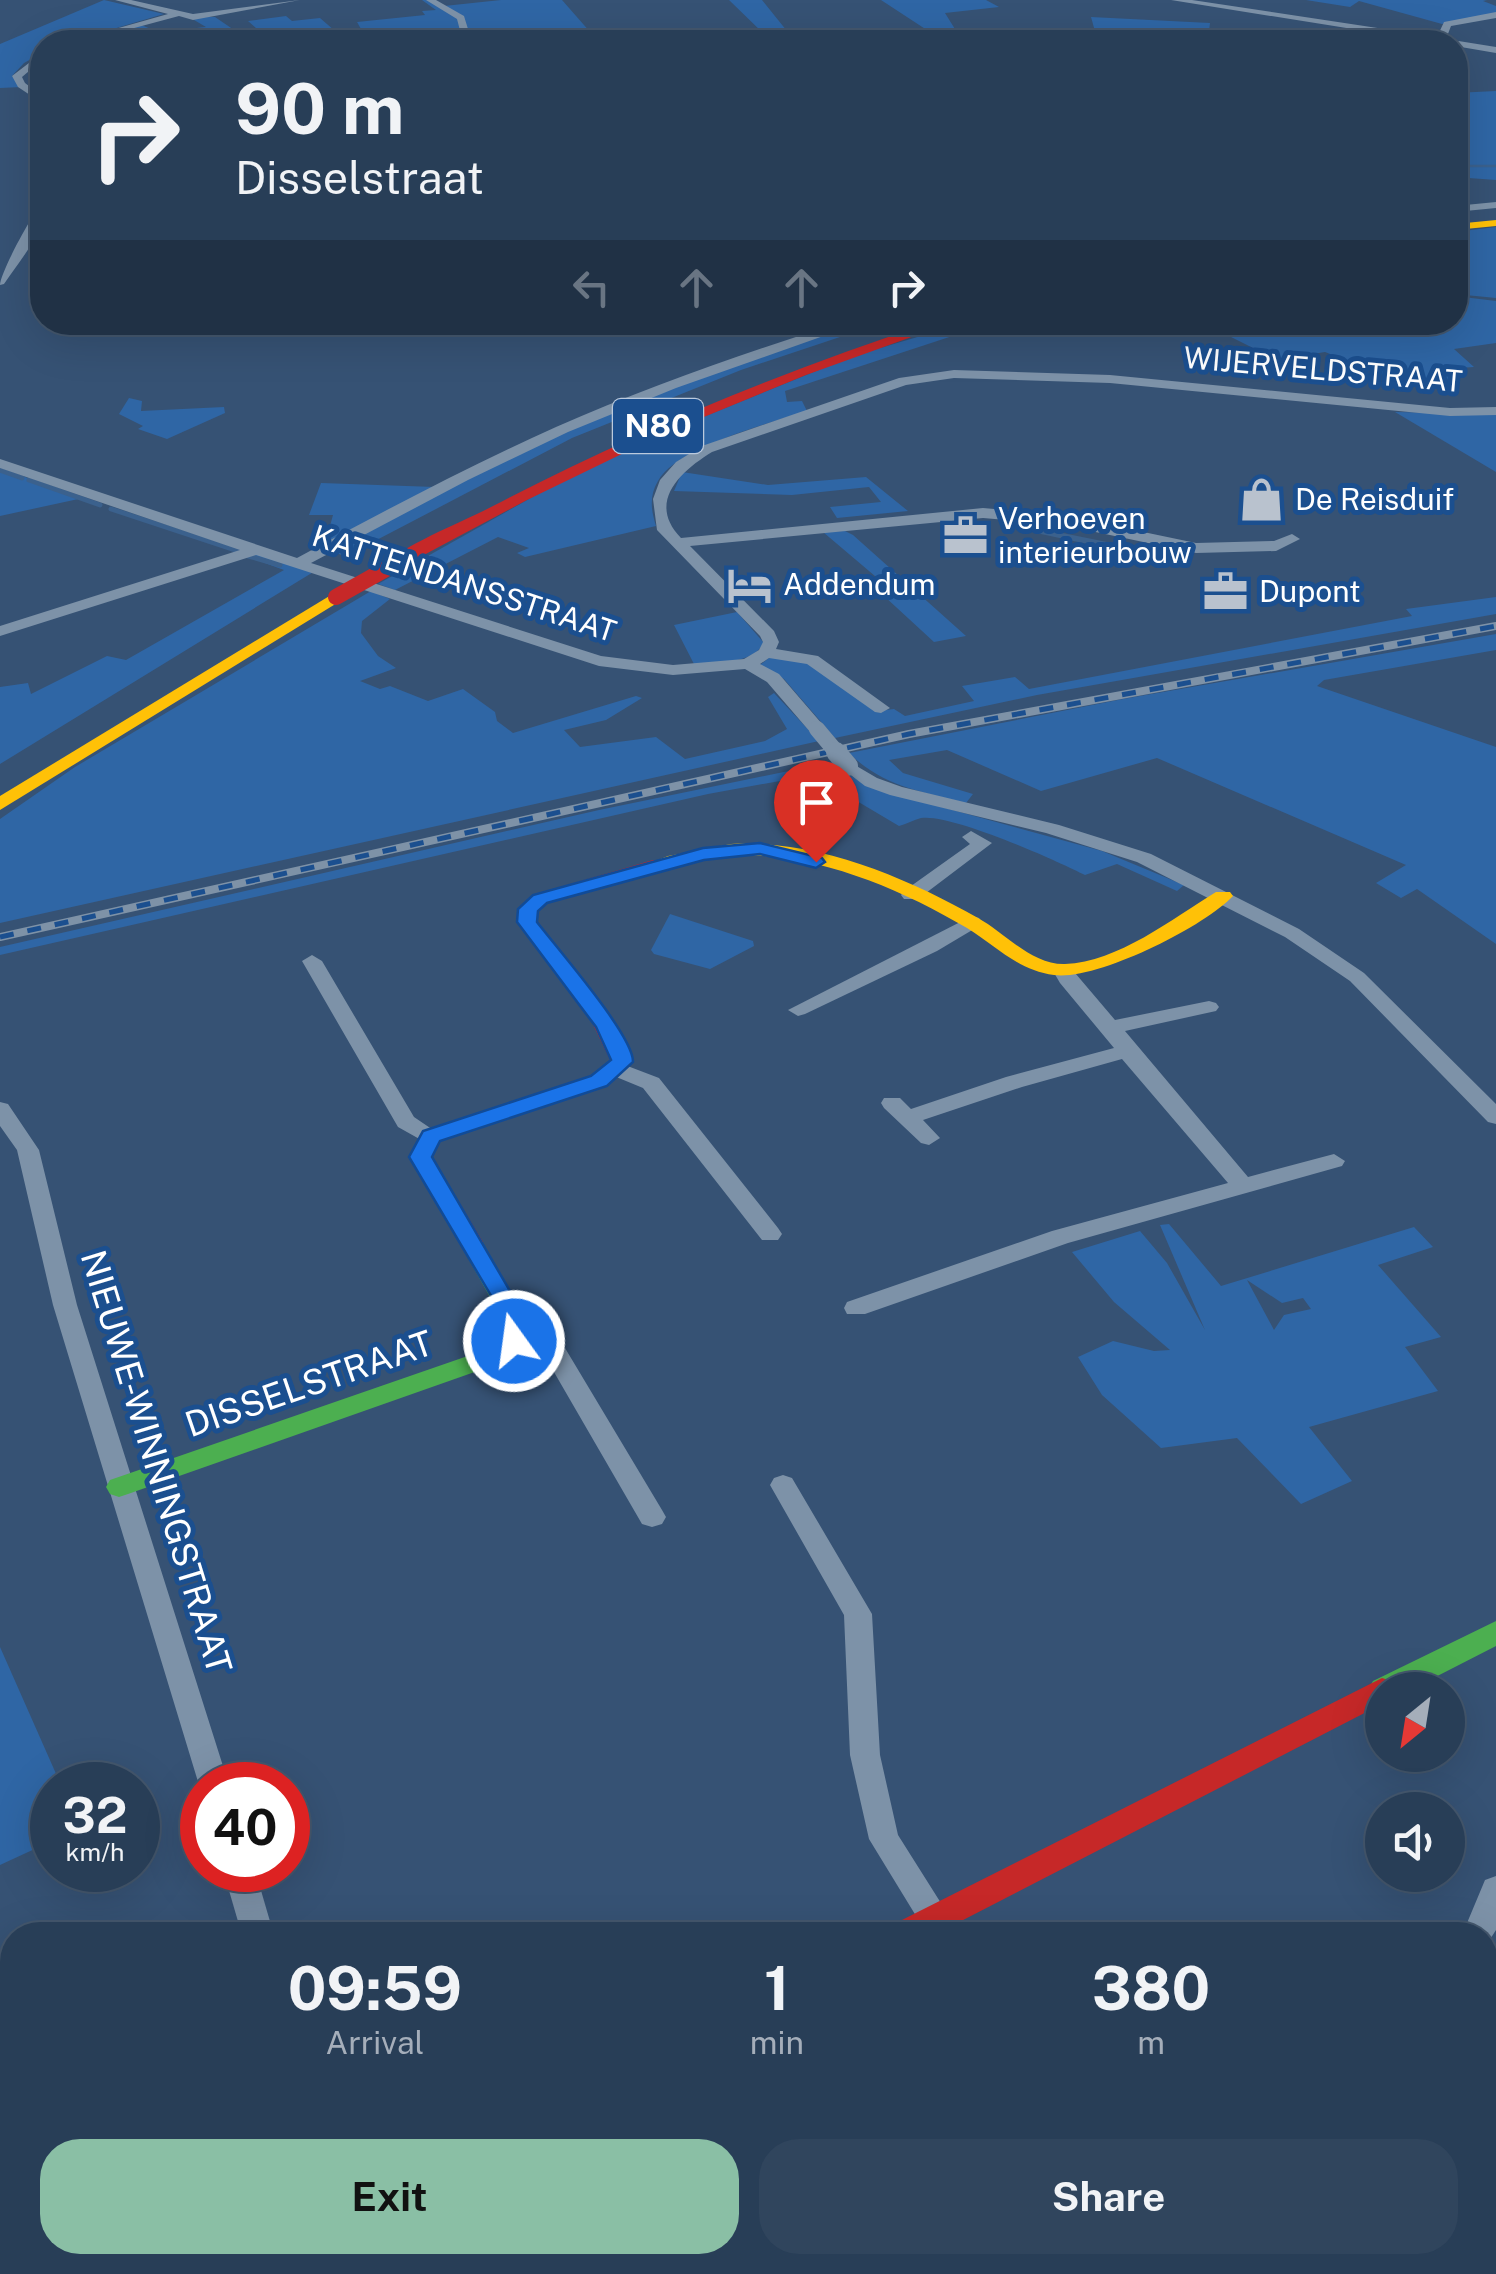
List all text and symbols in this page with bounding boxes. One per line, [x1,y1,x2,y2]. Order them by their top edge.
text: 90 m [235,67,405,150]
icon: right [70,70,200,200]
text: Disselstraat [235,151,484,204]
icon: left [564,260,619,315]
icon: ahead [669,260,724,315]
icon: ahead [774,260,829,315]
icon: right [879,260,934,315]
street label: WIJERVELDSTRAAT [1182,339,1464,399]
road number: N80 [613,399,703,453]
shop icon: De Reisduif [1238,476,1286,524]
place label: De Reisduif [1295,481,1454,517]
place label: Verhoeven interieurbouw [998,500,1192,570]
office icon: Verhoeven interieurbouw [941,512,989,560]
street label: KATTENDANSSTRAAT [308,517,621,649]
hotel icon: Addendum [726,561,774,609]
place label: Addendum [783,566,935,602]
office icon: Dupont [1202,568,1250,616]
place label: Dupont [1259,573,1361,609]
pin [774,760,859,863]
icon: arrive [789,775,844,830]
street label: NIEUWE-WINNINGSTRAAT [72,1245,240,1678]
position arrow [462,1289,566,1393]
street label: DISSELSTRAAT [180,1322,438,1445]
north arrow [1365,1672,1465,1772]
map controls [1365,1672,1465,1892]
speed limit sign: 40 [180,1762,310,1892]
text: 32 [62,1785,128,1844]
button: sound [1365,1792,1465,1892]
text: km/h [66,1837,124,1867]
text: 09:59 [288,1953,462,2024]
text: 1 [764,1953,790,2024]
text: 380 [1092,1953,1210,2024]
text: Arrival [325,2024,424,2061]
text: min [750,2024,804,2061]
text: m [1137,2024,1165,2061]
button: Exit [40,2139,739,2254]
button: Share [759,2139,1458,2254]

